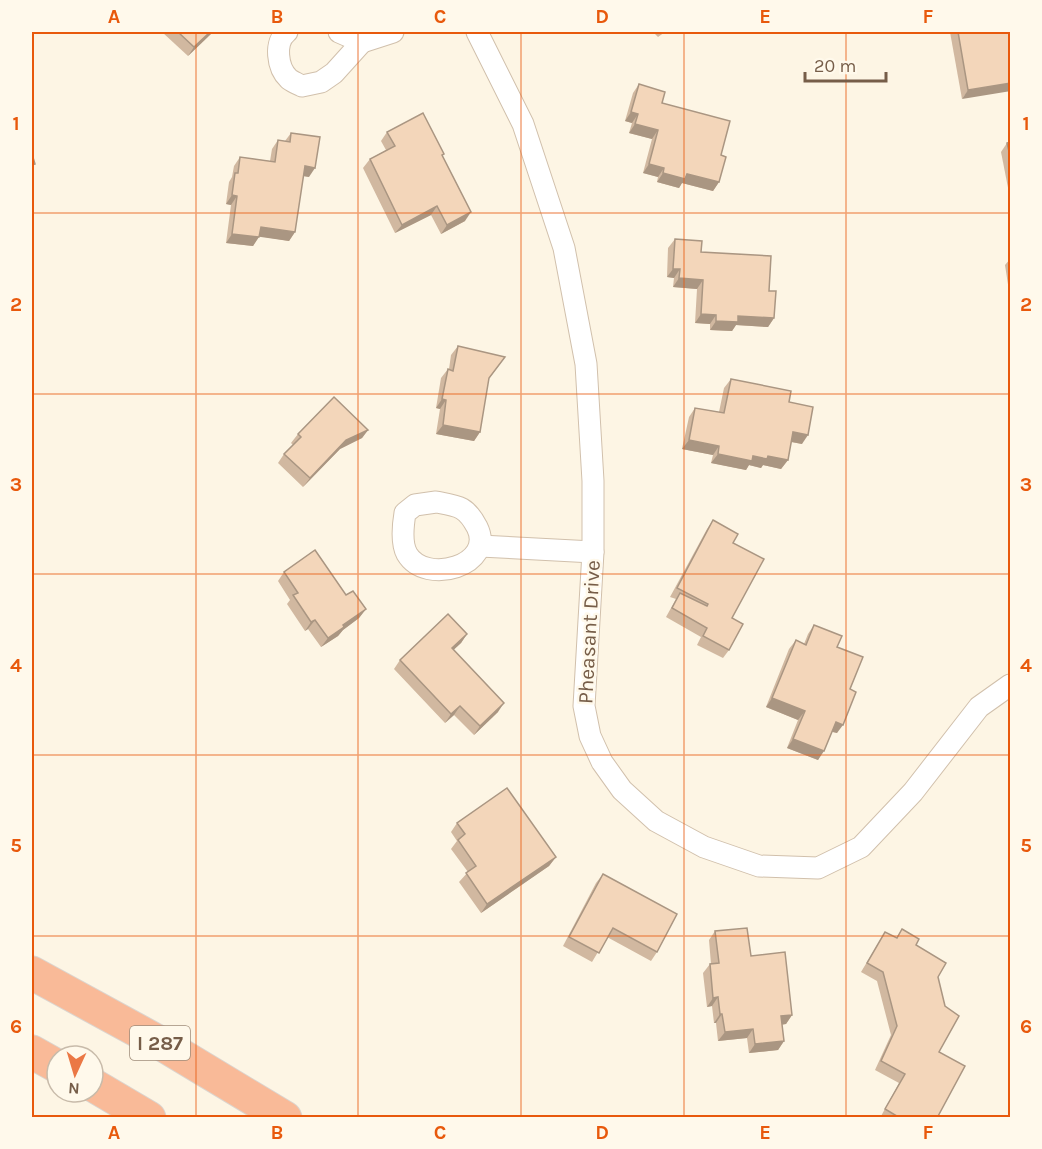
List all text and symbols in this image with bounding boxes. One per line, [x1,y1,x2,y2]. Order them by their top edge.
text: A [108,5,121,28]
text: B [271,5,283,28]
text: C [434,5,446,28]
text: D [595,5,609,28]
text: E [759,5,771,28]
text: F [923,5,934,28]
scale bar [805,45,886,83]
text: 20 m [814,55,856,77]
text: 1 [12,112,20,135]
text: 1 [1022,112,1030,135]
text: 2 [10,293,22,316]
text: 2 [1020,293,1032,316]
text: 3 [10,473,22,496]
text: 3 [1020,473,1032,496]
street label: Pheasant Drive [573,560,605,704]
text: 4 [10,654,22,677]
text: 4 [1020,654,1032,677]
text: 5 [10,834,22,857]
text: 5 [1020,834,1032,857]
text: 6 [10,1015,22,1038]
text: 6 [1020,1015,1032,1038]
road number: I 287 [130,1026,190,1060]
north arrow [45,1044,105,1104]
text: N [68,1079,80,1098]
text: A [108,1121,121,1144]
text: B [271,1121,283,1144]
text: C [434,1121,446,1144]
text: D [595,1121,609,1144]
text: E [759,1121,771,1144]
text: F [923,1121,934,1144]

